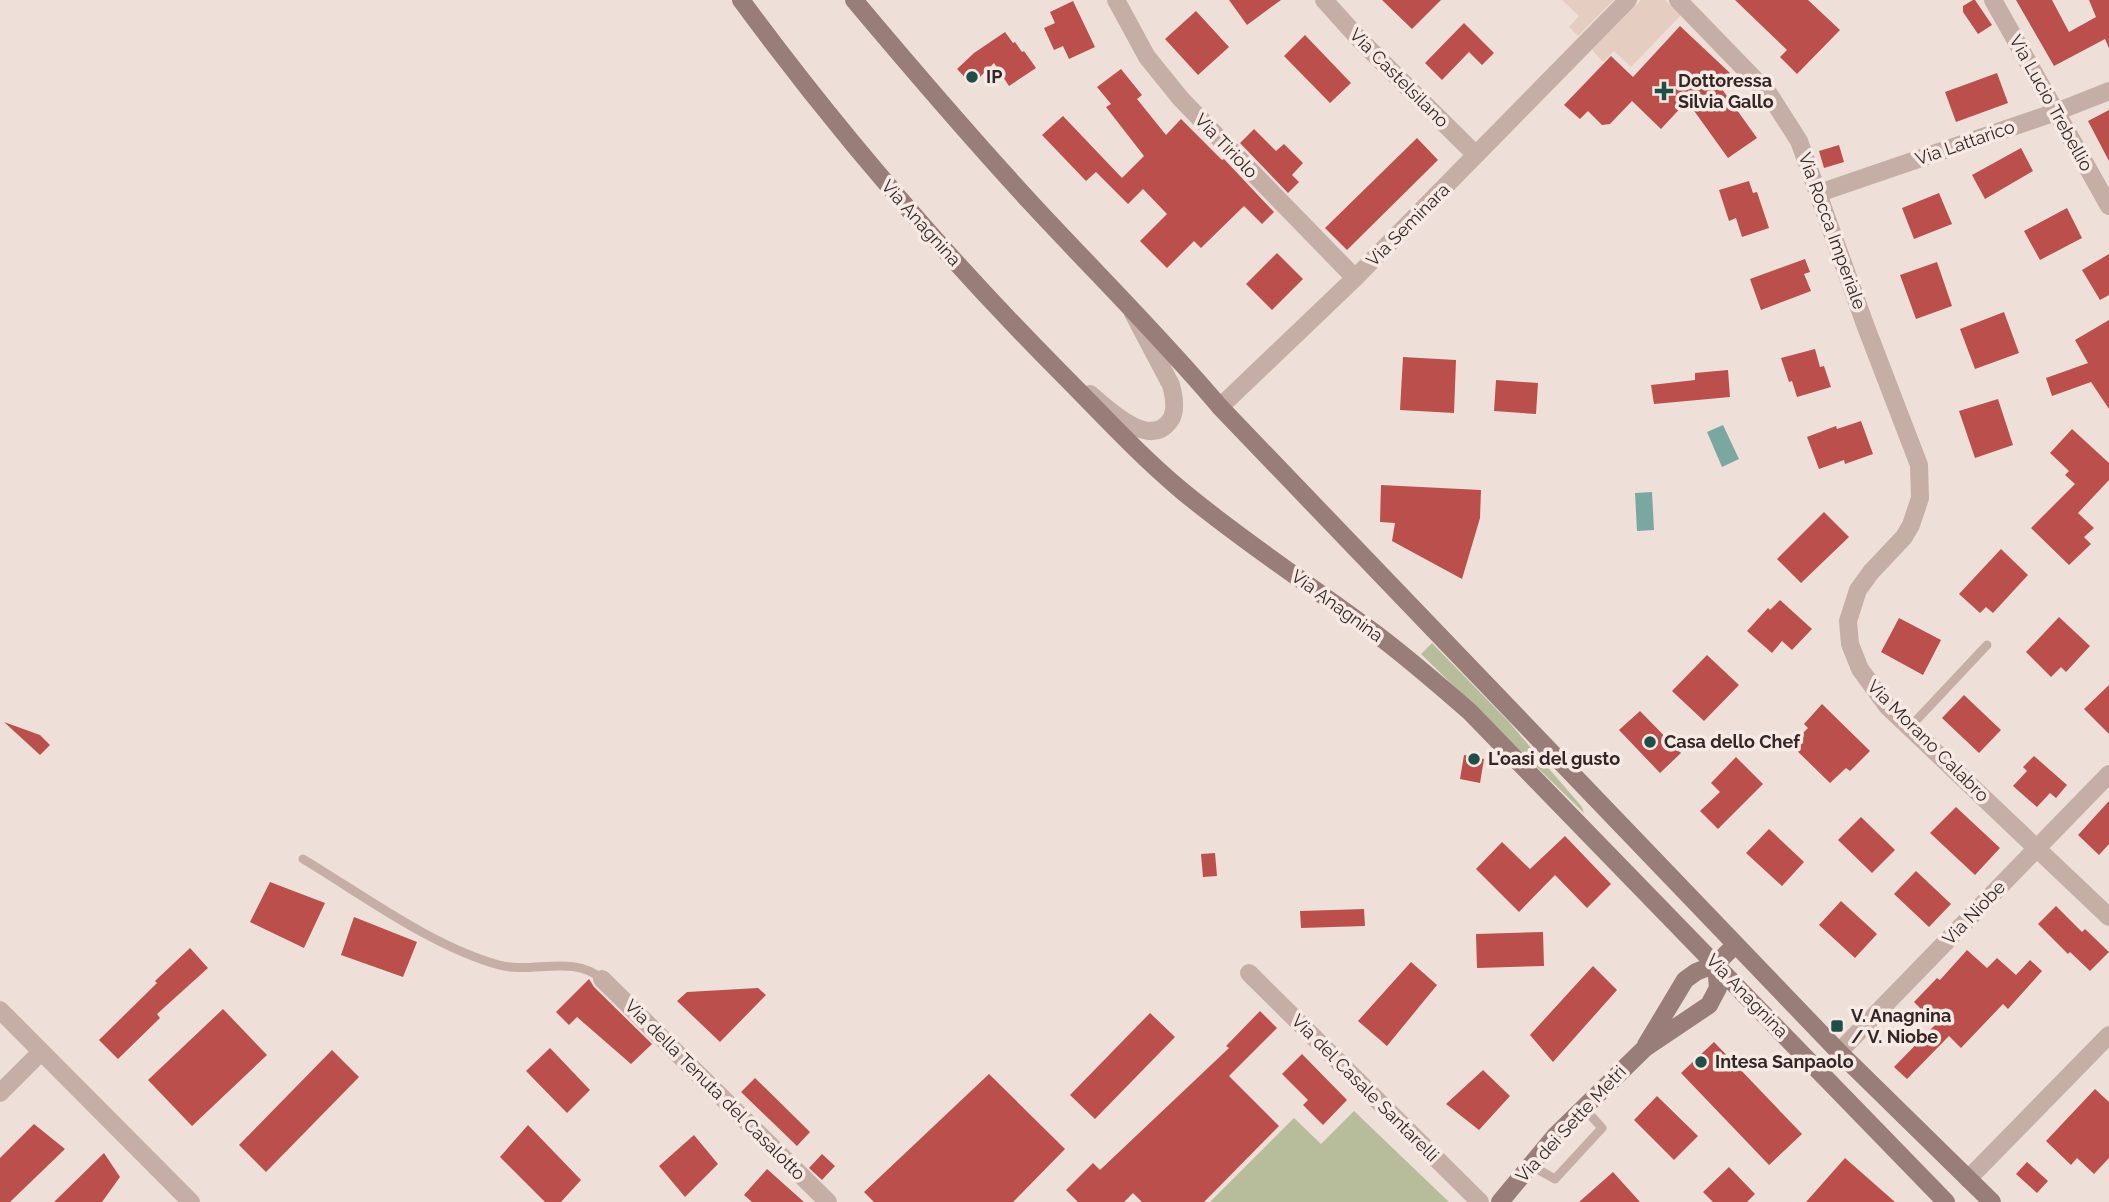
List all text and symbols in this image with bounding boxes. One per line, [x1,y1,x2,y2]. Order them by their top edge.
street label: Via Castelsilano [1346,24,1453,132]
street label: Via Lucio Trebellio [2005,31,2098,175]
place label: IP [986,66,1002,87]
marker: IP [964,69,980,85]
place label: Dottoressa Silvia Gallo [1678,70,1774,112]
marker: Dottoressa Silvia Gallo [1656,83,1672,99]
street label: Via Tiriolo [1191,109,1262,182]
street label: Via Lattarico [1913,116,2017,169]
street label: Via Rocca Imperiale [1794,150,1871,312]
street label: Via Anagnina [877,175,965,270]
street label: Via Seminara [1362,179,1454,271]
street label: Via Anagnina [1287,565,1387,646]
street label: Via Morano Calabro [1863,675,1994,806]
place label: Casa dello Chef [1664,731,1801,752]
marker: Casa dello Chef [1642,734,1658,750]
place label: L'oasi del gusto [1488,748,1620,769]
marker: L'oasi del gusto [1466,751,1482,767]
street label: Via Niobe [1938,876,2010,949]
street label: Via Anagnina [1702,949,1793,1042]
street label: Via della Tenuta del Casalotto [621,995,810,1184]
place label: V. Anagnina / V. Niobe [1851,1005,1951,1047]
street label: Via del Casale Santarelli [1287,1010,1443,1166]
marker: V. Anagnina / V. Niobe [1829,1018,1845,1034]
place label: Intesa Sanpaolo [1715,1051,1854,1072]
marker: Intesa Sanpaolo [1693,1054,1709,1070]
street label: Via dei Sette Metri [1511,1061,1630,1186]

